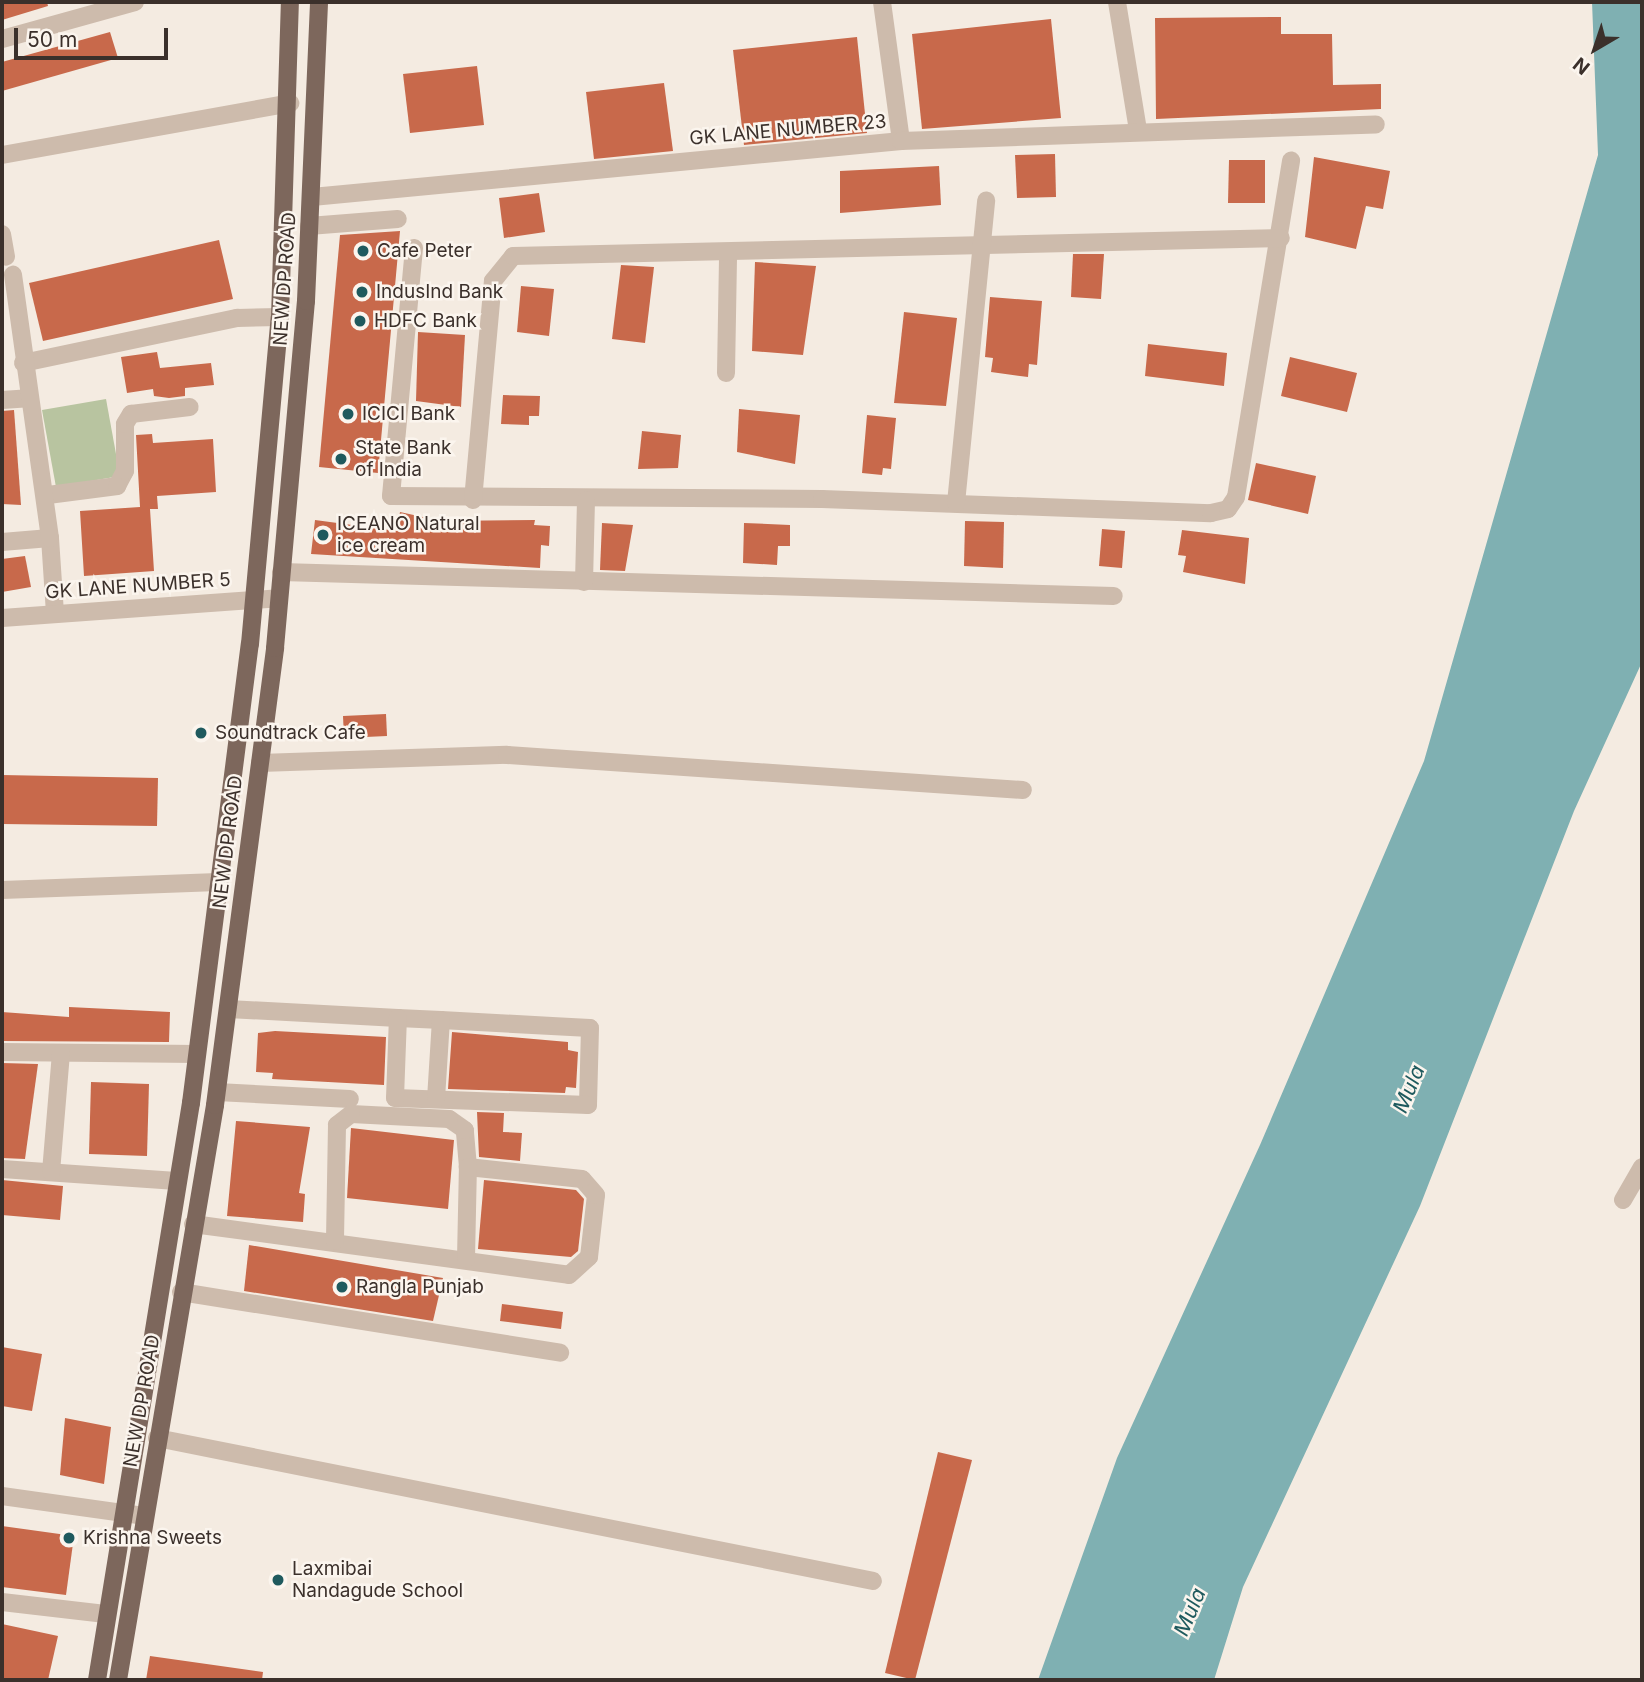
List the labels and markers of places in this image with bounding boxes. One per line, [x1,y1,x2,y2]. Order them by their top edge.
place label: Cafe Peter [377,240,472,262]
marker: Cafe Peter [355,243,371,259]
place label: IndusInd Bank [376,281,503,303]
marker: IndusInd Bank [354,284,370,300]
place label: HDFC Bank [374,310,477,332]
marker: HDFC Bank [352,313,368,329]
place label: ICICI Bank [362,403,455,425]
marker: ICICI Bank [340,406,356,422]
place label: State Bank of India [355,437,451,481]
marker: State Bank of India [333,451,349,467]
place label: ICEANO Natural ice cream [337,513,480,557]
marker: ICEANO Natural ice cream [315,527,331,543]
place label: Soundtrack Cafe [215,722,366,744]
marker: Soundtrack Cafe [193,725,209,741]
place label: Rangla Punjab [356,1276,484,1298]
marker: Rangla Punjab [334,1279,350,1295]
place label: Krishna Sweets [83,1527,222,1549]
marker: Krishna Sweets [61,1530,77,1546]
place label: Laxmibai Nandagude School [292,1558,463,1602]
marker: Laxmibai Nandagude School [270,1572,286,1588]

